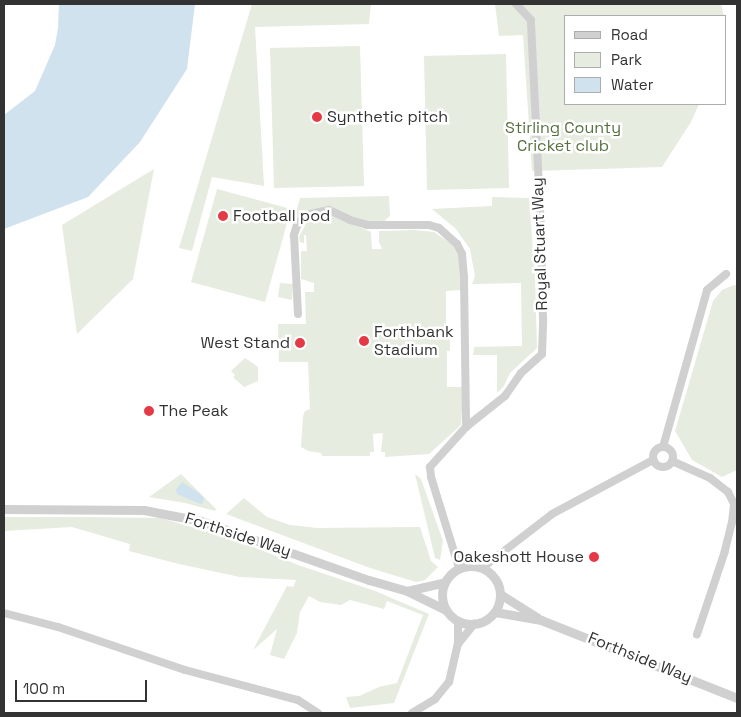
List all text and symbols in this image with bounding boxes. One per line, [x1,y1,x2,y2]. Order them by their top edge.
legend [564,15,726,105]
text: Road [611,25,648,44]
text: Park [611,50,642,69]
text: Water [611,75,653,94]
place label: Synthetic pitch [327,107,448,127]
marker: Synthetic pitch [311,111,323,123]
park label: Stirling County Cricket club [505,118,621,156]
street label: Royal Stuart Way [528,177,552,311]
place label: Football pod [233,206,330,226]
marker: Football pod [217,210,229,222]
place label: Forthbank Stadium [374,322,454,360]
place label: West Stand [201,333,290,353]
marker: Forthbank Stadium [358,335,370,347]
marker: West Stand [294,337,306,349]
place label: The Peak [159,401,228,421]
marker: The Peak [143,405,155,417]
street label: Forthside Way [182,509,294,561]
place label: Oakeshott House [454,547,584,567]
marker: Oakeshott House [588,551,600,563]
street label: Forthside Way [585,628,695,688]
scale bar [18,670,150,702]
text: 100 m [23,679,65,698]

